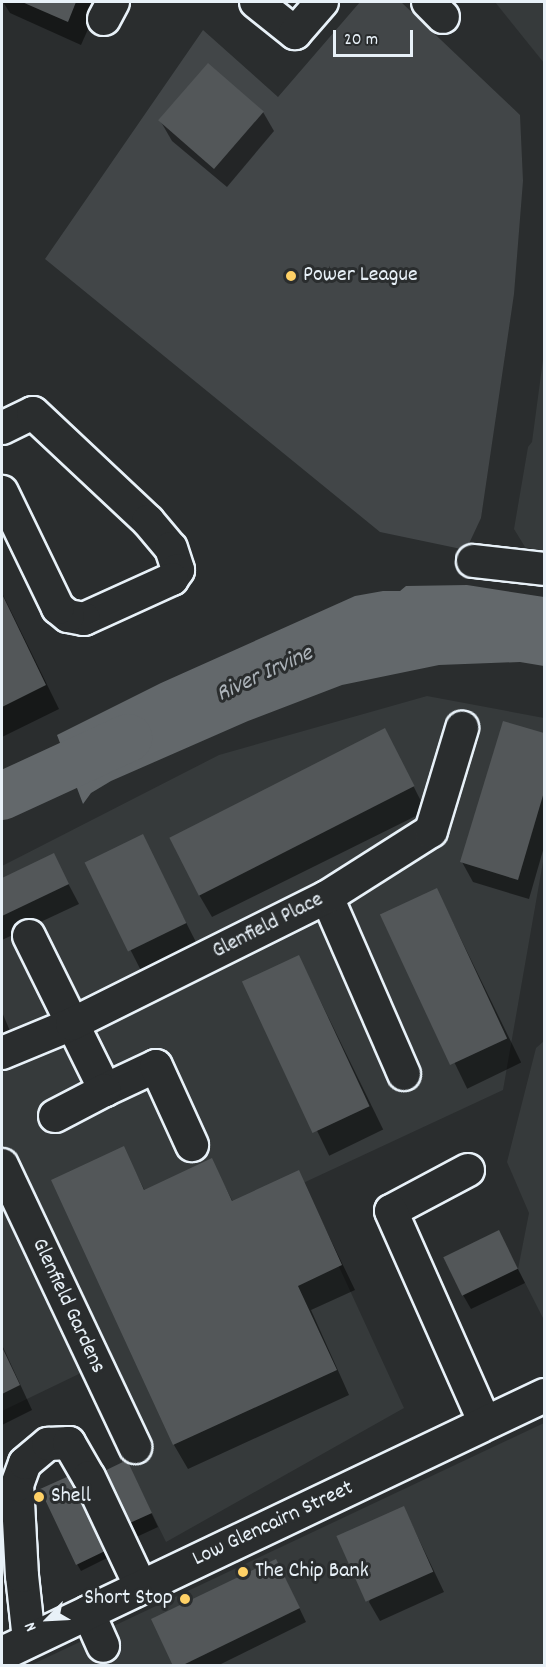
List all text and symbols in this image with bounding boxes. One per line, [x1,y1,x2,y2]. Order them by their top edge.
scale bar [336,18,416,56]
text: 20 m [344,28,378,53]
place label: Power League [303,263,418,289]
marker: Power League [284,269,298,283]
water label: River Irvine [212,640,318,710]
street label: Glenfield Place [208,887,328,965]
street label: Glenfield Gardens [25,1234,111,1378]
street label: Low Glencairn Street [188,1475,358,1573]
place label: Shell [51,1484,91,1510]
marker: Shell [32,1490,46,1504]
place label: The Chip Bank [255,1559,369,1585]
marker: The Chip Bank [236,1565,250,1579]
place label: Short Stop [84,1586,173,1612]
north arrow [18,1589,78,1649]
marker: Short Stop [178,1592,192,1606]
text: N [19,1618,43,1635]

